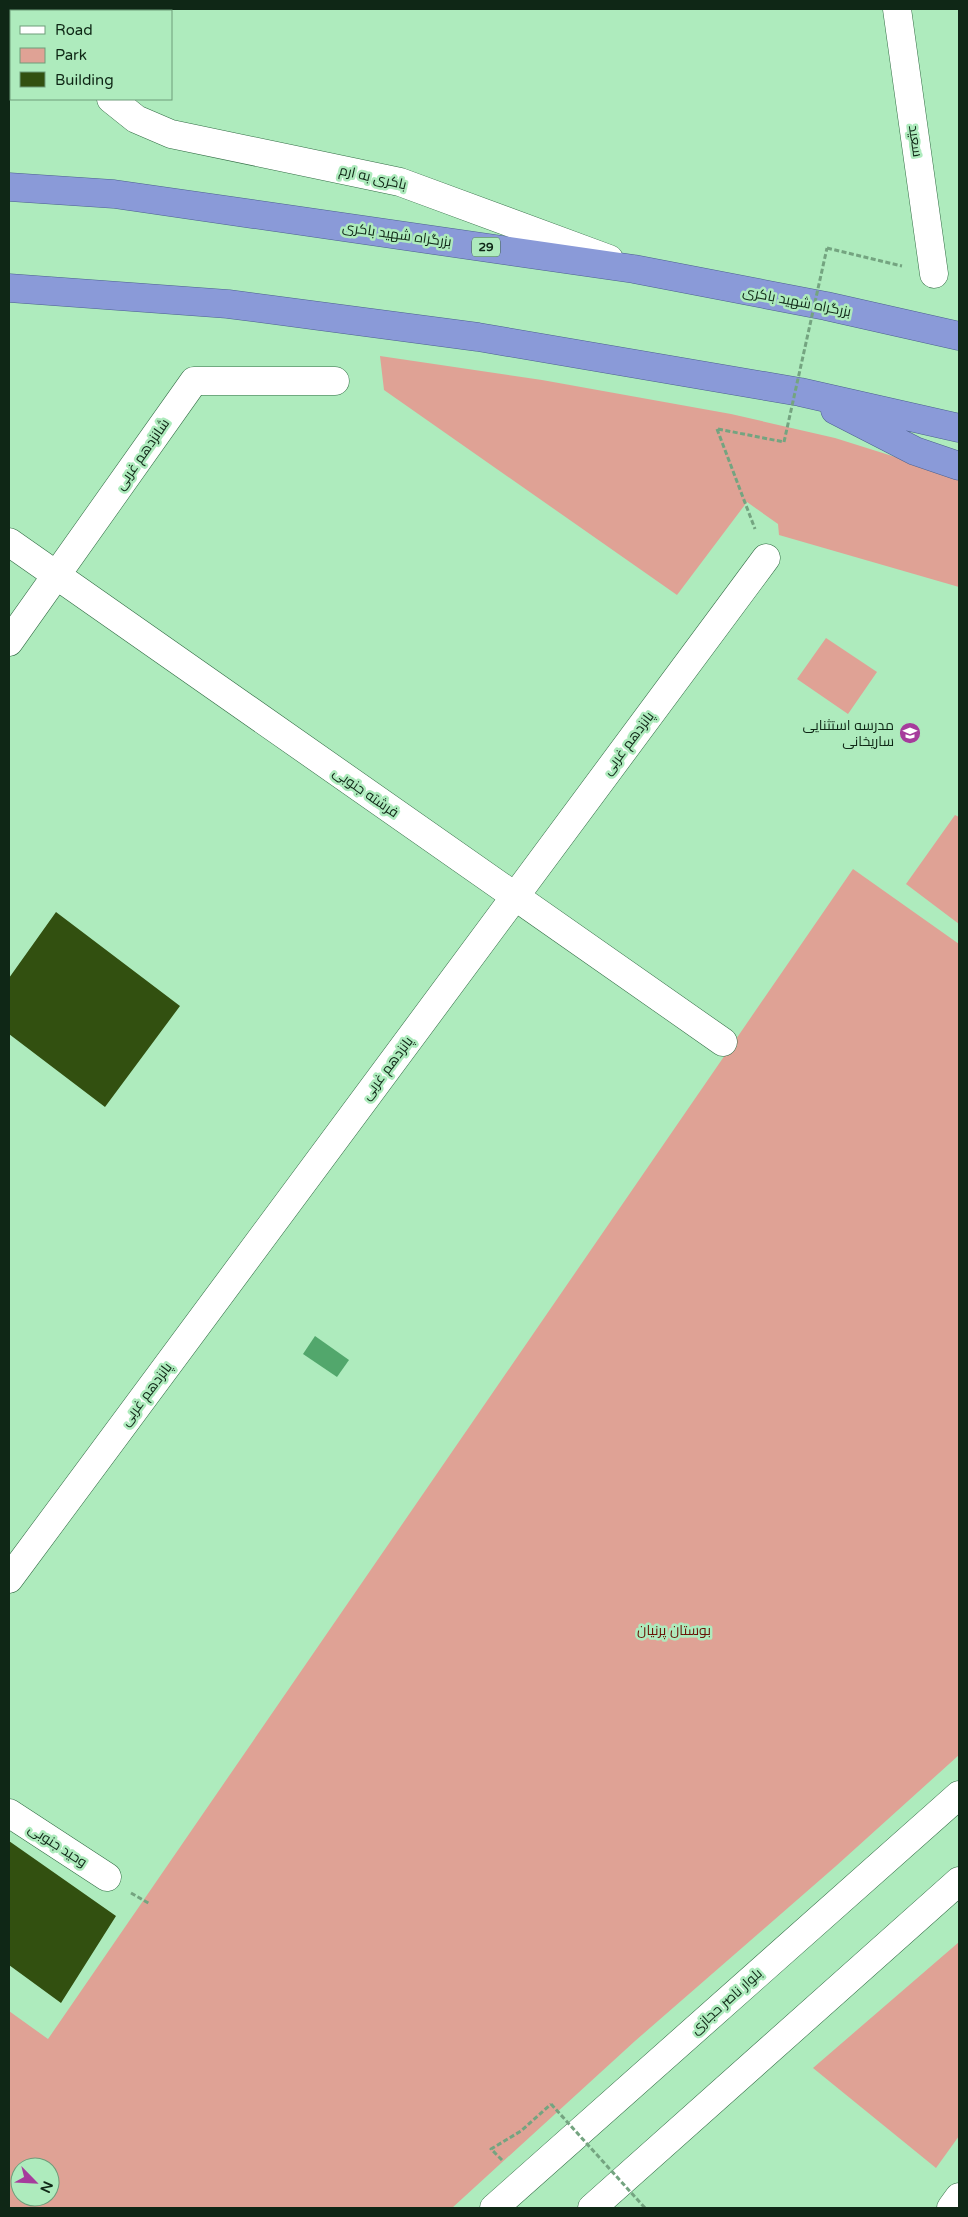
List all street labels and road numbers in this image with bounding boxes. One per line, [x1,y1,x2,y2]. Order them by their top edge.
street label: سعید [905,124,926,158]
street label: باکری به ارم [337,161,408,194]
street label: بزرگراه شهید باکری [341,218,453,251]
road number: 29 [472,238,500,256]
street label: بزرگراه شهید باکری [741,283,853,320]
street label: شانزدهم غربی [112,415,174,494]
street label: پانزدهم غربی [599,708,659,779]
street label: فرشته جنوبی [330,764,402,821]
street label: پانزدهم غربی [358,1033,418,1104]
street label: پانزدهم غربی [117,1359,177,1430]
street label: وحید جنوبی [25,1820,90,1871]
street label: بلوار ناصر حجازی [687,1965,766,2038]

